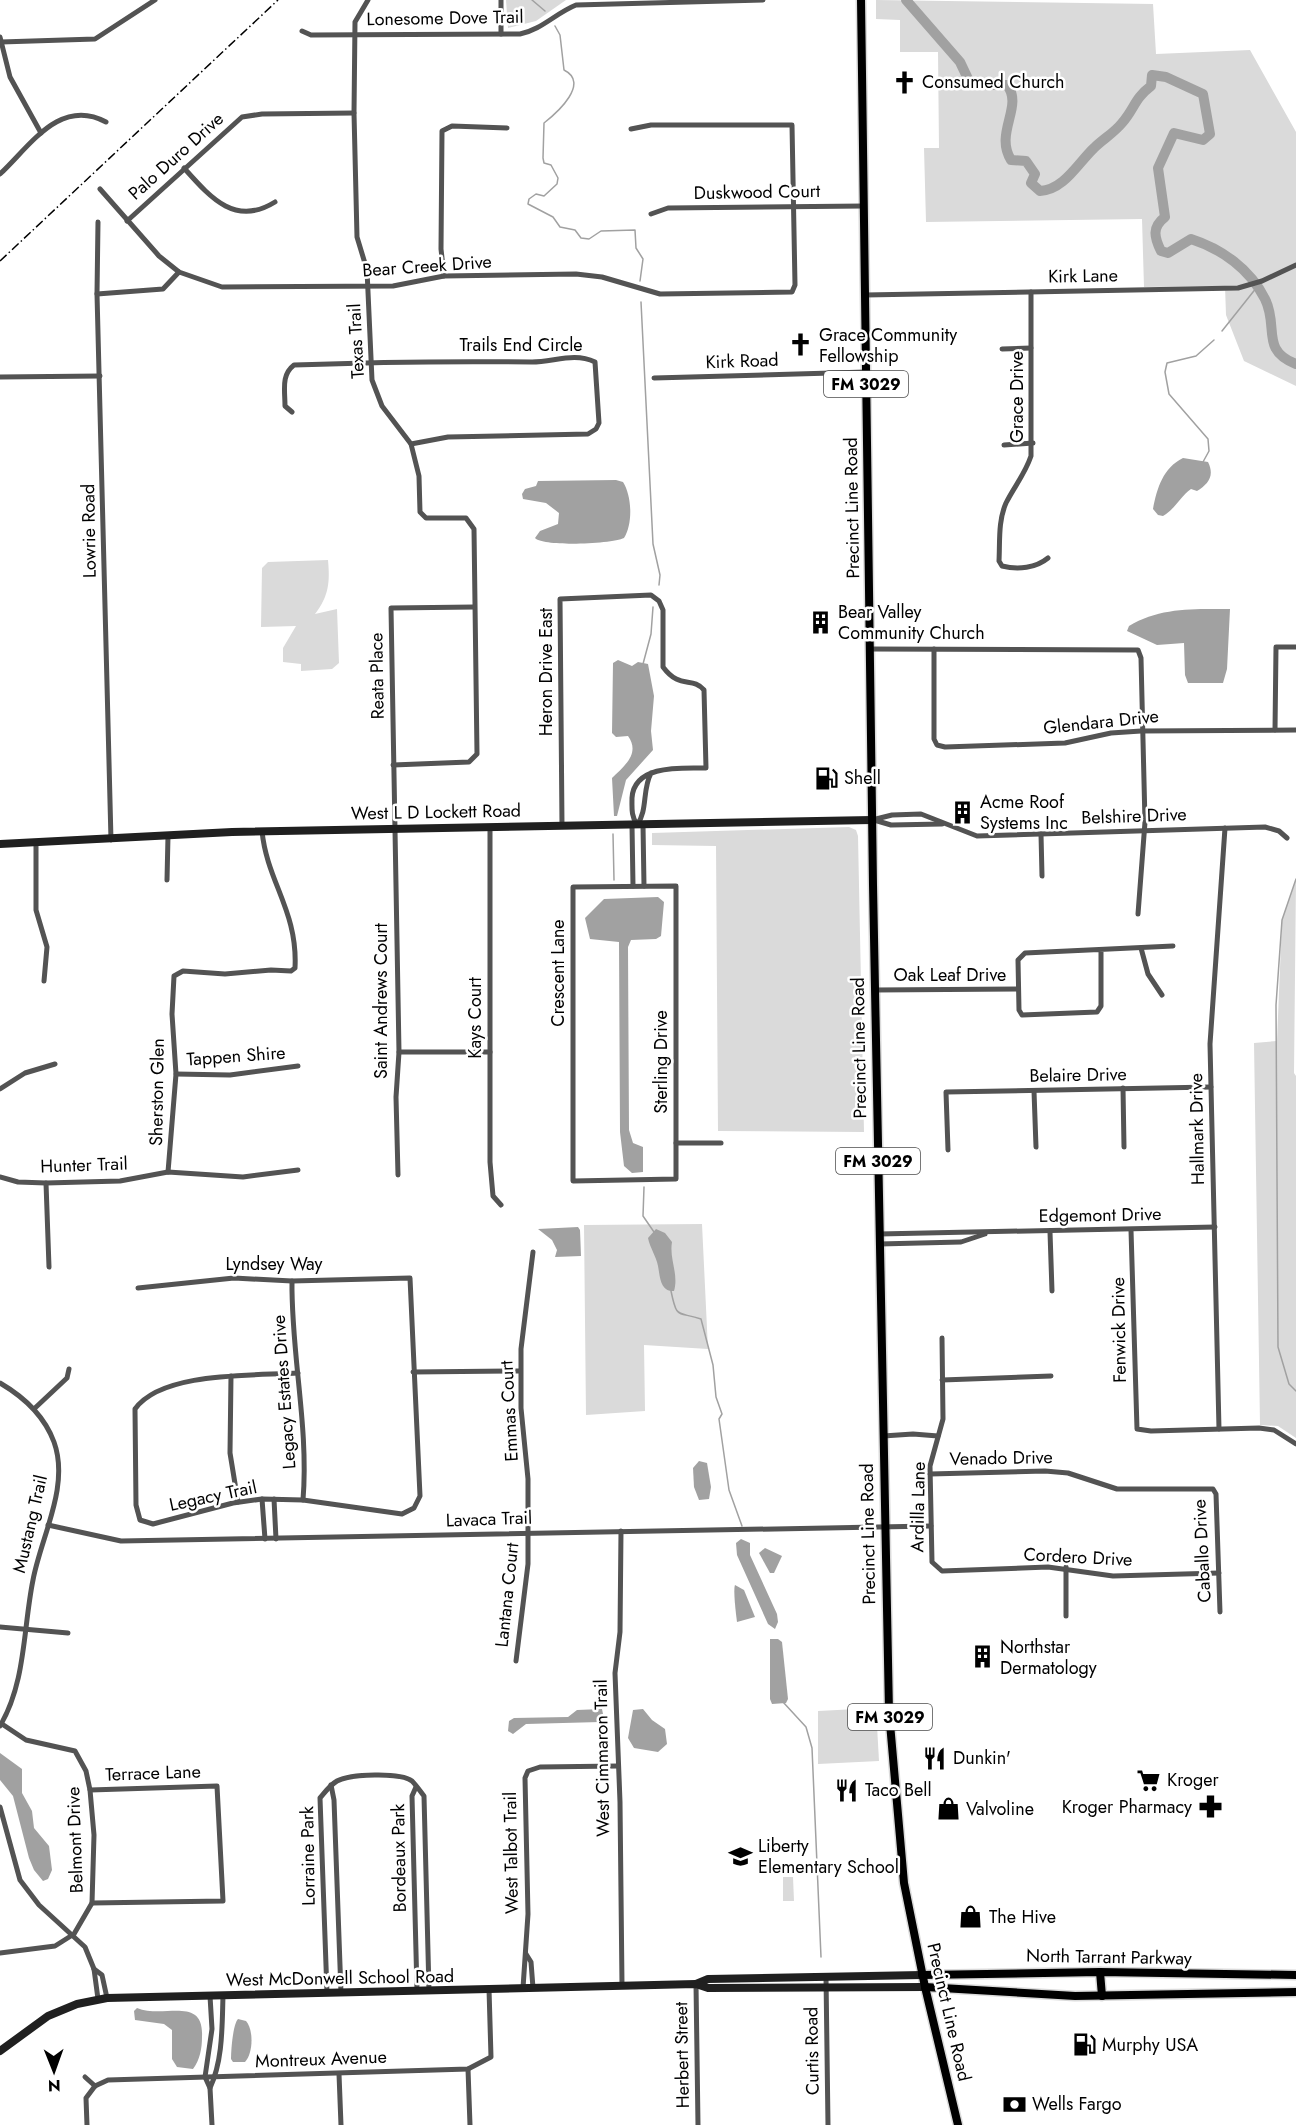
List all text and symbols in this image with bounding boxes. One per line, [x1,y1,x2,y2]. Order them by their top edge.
street label: Lonesome Dove Trail [366,4,524,32]
church icon: Consumed Church [891,69,917,95]
place label: Consumed Church [922,69,1064,95]
street label: Palo Duro Drive [123,106,229,206]
street label: Duskwood Court [694,178,821,206]
street label: Bear Creek Drive [361,249,493,283]
street label: Kirk Lane [1048,262,1118,290]
street label: Texas Trail [341,303,371,379]
place label: Grace Community Fellowship [819,322,957,369]
street label: Trails End Circle [459,332,583,358]
church icon: Grace Community Fellowship [788,332,814,358]
street label: Kirk Road [705,347,779,375]
street label: Grace Drive [1004,351,1030,443]
road number: FM 3029 [824,371,908,397]
street label: Precinct Line Road [838,437,866,579]
street label: Lowrie Road [75,484,103,578]
place label: Bear Valley Community Church [838,599,985,646]
street label: Heron Drive East [533,607,559,736]
building icon: Bear Valley Community Church [807,609,833,635]
street label: Reata Place [363,632,391,720]
street label: Glendara Drive [1042,703,1160,741]
fuel station icon: Shell [813,765,839,791]
place label: Shell [844,765,881,791]
place label: Acme Roof Systems Inc [980,789,1068,836]
street label: West L D Lockett Road [351,798,521,826]
building icon: Acme Roof Systems Inc [949,799,975,825]
street label: Belshire Drive [1081,801,1187,831]
street label: Crescent Lane [545,919,571,1027]
street label: Saint Andrews Court [368,922,394,1079]
street label: Oak Leaf Drive [894,962,1006,988]
street label: Kays Court [462,977,488,1059]
street label: Precinct Line Road [845,977,873,1119]
street label: Sterling Drive [648,1010,674,1114]
street label: Sherston Glen [143,1038,171,1146]
street label: Tappen Shire [186,1040,286,1072]
street label: Belaire Drive [1029,1061,1127,1089]
street label: Hallmark Drive [1183,1073,1211,1185]
road number: FM 3029 [836,1148,920,1174]
street label: Hunter Trail [40,1150,128,1180]
street label: Edgemont Drive [1038,1201,1162,1229]
street label: Lyndsey Way [226,1251,323,1277]
street label: Fenwick Drive [1105,1277,1133,1383]
street label: Legacy Estates Drive [266,1314,302,1470]
street label: Emmas Court [493,1359,525,1462]
street label: Venado Drive [949,1444,1053,1472]
street label: Ardilla Lane [904,1461,932,1553]
street label: Precinct Line Road [854,1463,882,1605]
street label: Mustang Trail [6,1472,54,1576]
street label: Legacy Trail [167,1474,259,1518]
street label: Caballo Drive [1186,1499,1218,1603]
street label: Lavaca Trail [445,1504,533,1534]
street label: Lantana Court [489,1541,525,1648]
street label: Cordero Drive [1023,1541,1133,1573]
place label: Northstar Dermatology [1000,1634,1097,1681]
building icon: Northstar Dermatology [969,1644,995,1670]
street label: West Cimmaron Trail [588,1679,616,1837]
road number: FM 3029 [848,1704,932,1730]
restaurant icon: Dunkin' [922,1745,948,1771]
place label: Dunkin' [953,1745,1011,1771]
street label: Terrace Lane [105,1758,201,1788]
supermarket icon: Kroger [1136,1767,1162,1793]
place label: Kroger [1167,1767,1219,1793]
restaurant icon: Taco Bell [834,1777,860,1803]
place label: Taco Bell [865,1777,932,1803]
street label: Belmont Drive [60,1786,90,1894]
street label: West Talbot Trail [497,1792,525,1914]
place label: Kroger Pharmacy [1062,1794,1192,1820]
pharmacy icon: Kroger Pharmacy [1197,1794,1223,1820]
shop icon: Valvoline [935,1796,961,1822]
place label: Valvoline [966,1796,1034,1822]
street label: Bordeaux Park [385,1803,413,1913]
street label: Lorraine Park [294,1806,322,1906]
place label: Liberty Elementary School [758,1833,899,1880]
school or university icon: Liberty Elementary School [727,1843,753,1869]
shop icon: The Hive [958,1904,984,1930]
place label: The Hive [989,1904,1056,1930]
street label: Precinct Line Road [920,1940,978,2084]
street label: North Tarrant Parkway [1026,1943,1192,1971]
street label: West McDonwell School Road [226,1963,454,1993]
street label: Herbert Street [668,2001,696,2109]
street label: Curtis Road [798,2007,826,2095]
fuel station icon: Murphy USA [1071,2032,1097,2058]
place label: Murphy USA [1102,2032,1198,2058]
north arrow [24,2041,84,2101]
street label: Montreux Avenue [255,2044,387,2074]
text: N [48,2074,61,2097]
bank icon: Wells Fargo [1001,2091,1027,2117]
place label: Wells Fargo [1032,2091,1122,2117]

